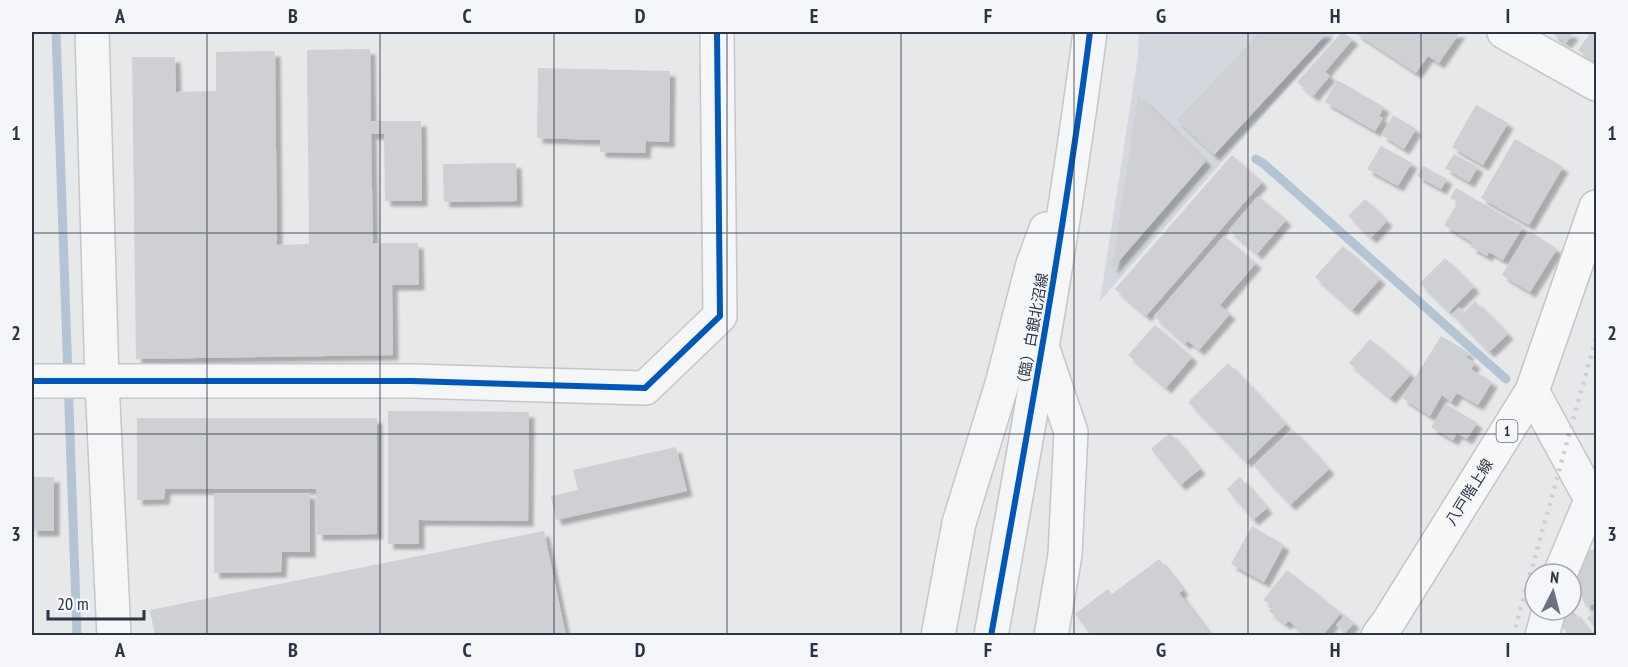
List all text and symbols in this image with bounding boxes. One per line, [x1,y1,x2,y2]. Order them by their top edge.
text: A [114,3,126,29]
text: B [288,3,298,29]
text: C [462,3,472,29]
text: D [635,3,646,29]
text: E [810,3,818,29]
text: F [984,3,992,29]
text: G [1156,3,1166,29]
text: H [1330,3,1340,29]
text: I [1506,3,1510,29]
text: 1 [11,120,21,146]
text: 1 [1607,120,1617,146]
street label: （臨）白銀北沼線 [1012,271,1052,393]
text: 2 [11,320,21,346]
text: 2 [1607,320,1617,346]
road number: 1 [1496,420,1518,442]
street label: 八戸階上線 [1441,455,1497,529]
text: 3 [11,521,21,547]
text: 3 [1607,521,1617,547]
north arrow [1523,562,1583,622]
text: N [1549,567,1560,587]
scale bar [48,583,144,621]
text: 20 m [57,592,89,615]
text: A [114,637,126,663]
text: B [288,637,298,663]
text: C [462,637,472,663]
text: D [635,637,646,663]
text: E [810,637,818,663]
text: F [984,637,992,663]
text: G [1156,637,1166,663]
text: H [1330,637,1340,663]
text: I [1506,637,1510,663]

